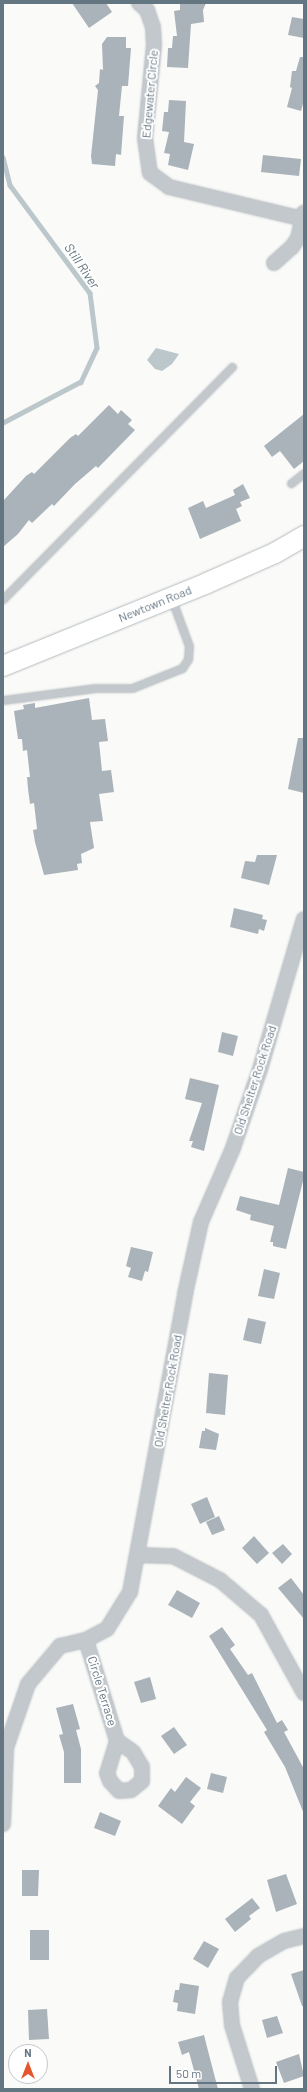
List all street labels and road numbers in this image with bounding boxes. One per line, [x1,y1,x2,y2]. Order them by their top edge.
street label: Edgewater Circle [139,49,161,139]
street label: Newtown Road [116,583,194,625]
street label: Old Shelter Rock Road [231,1024,279,1136]
street label: Old Shelter Rock Road [151,1334,185,1448]
street label: Circle Terrace [85,1654,119,1728]

